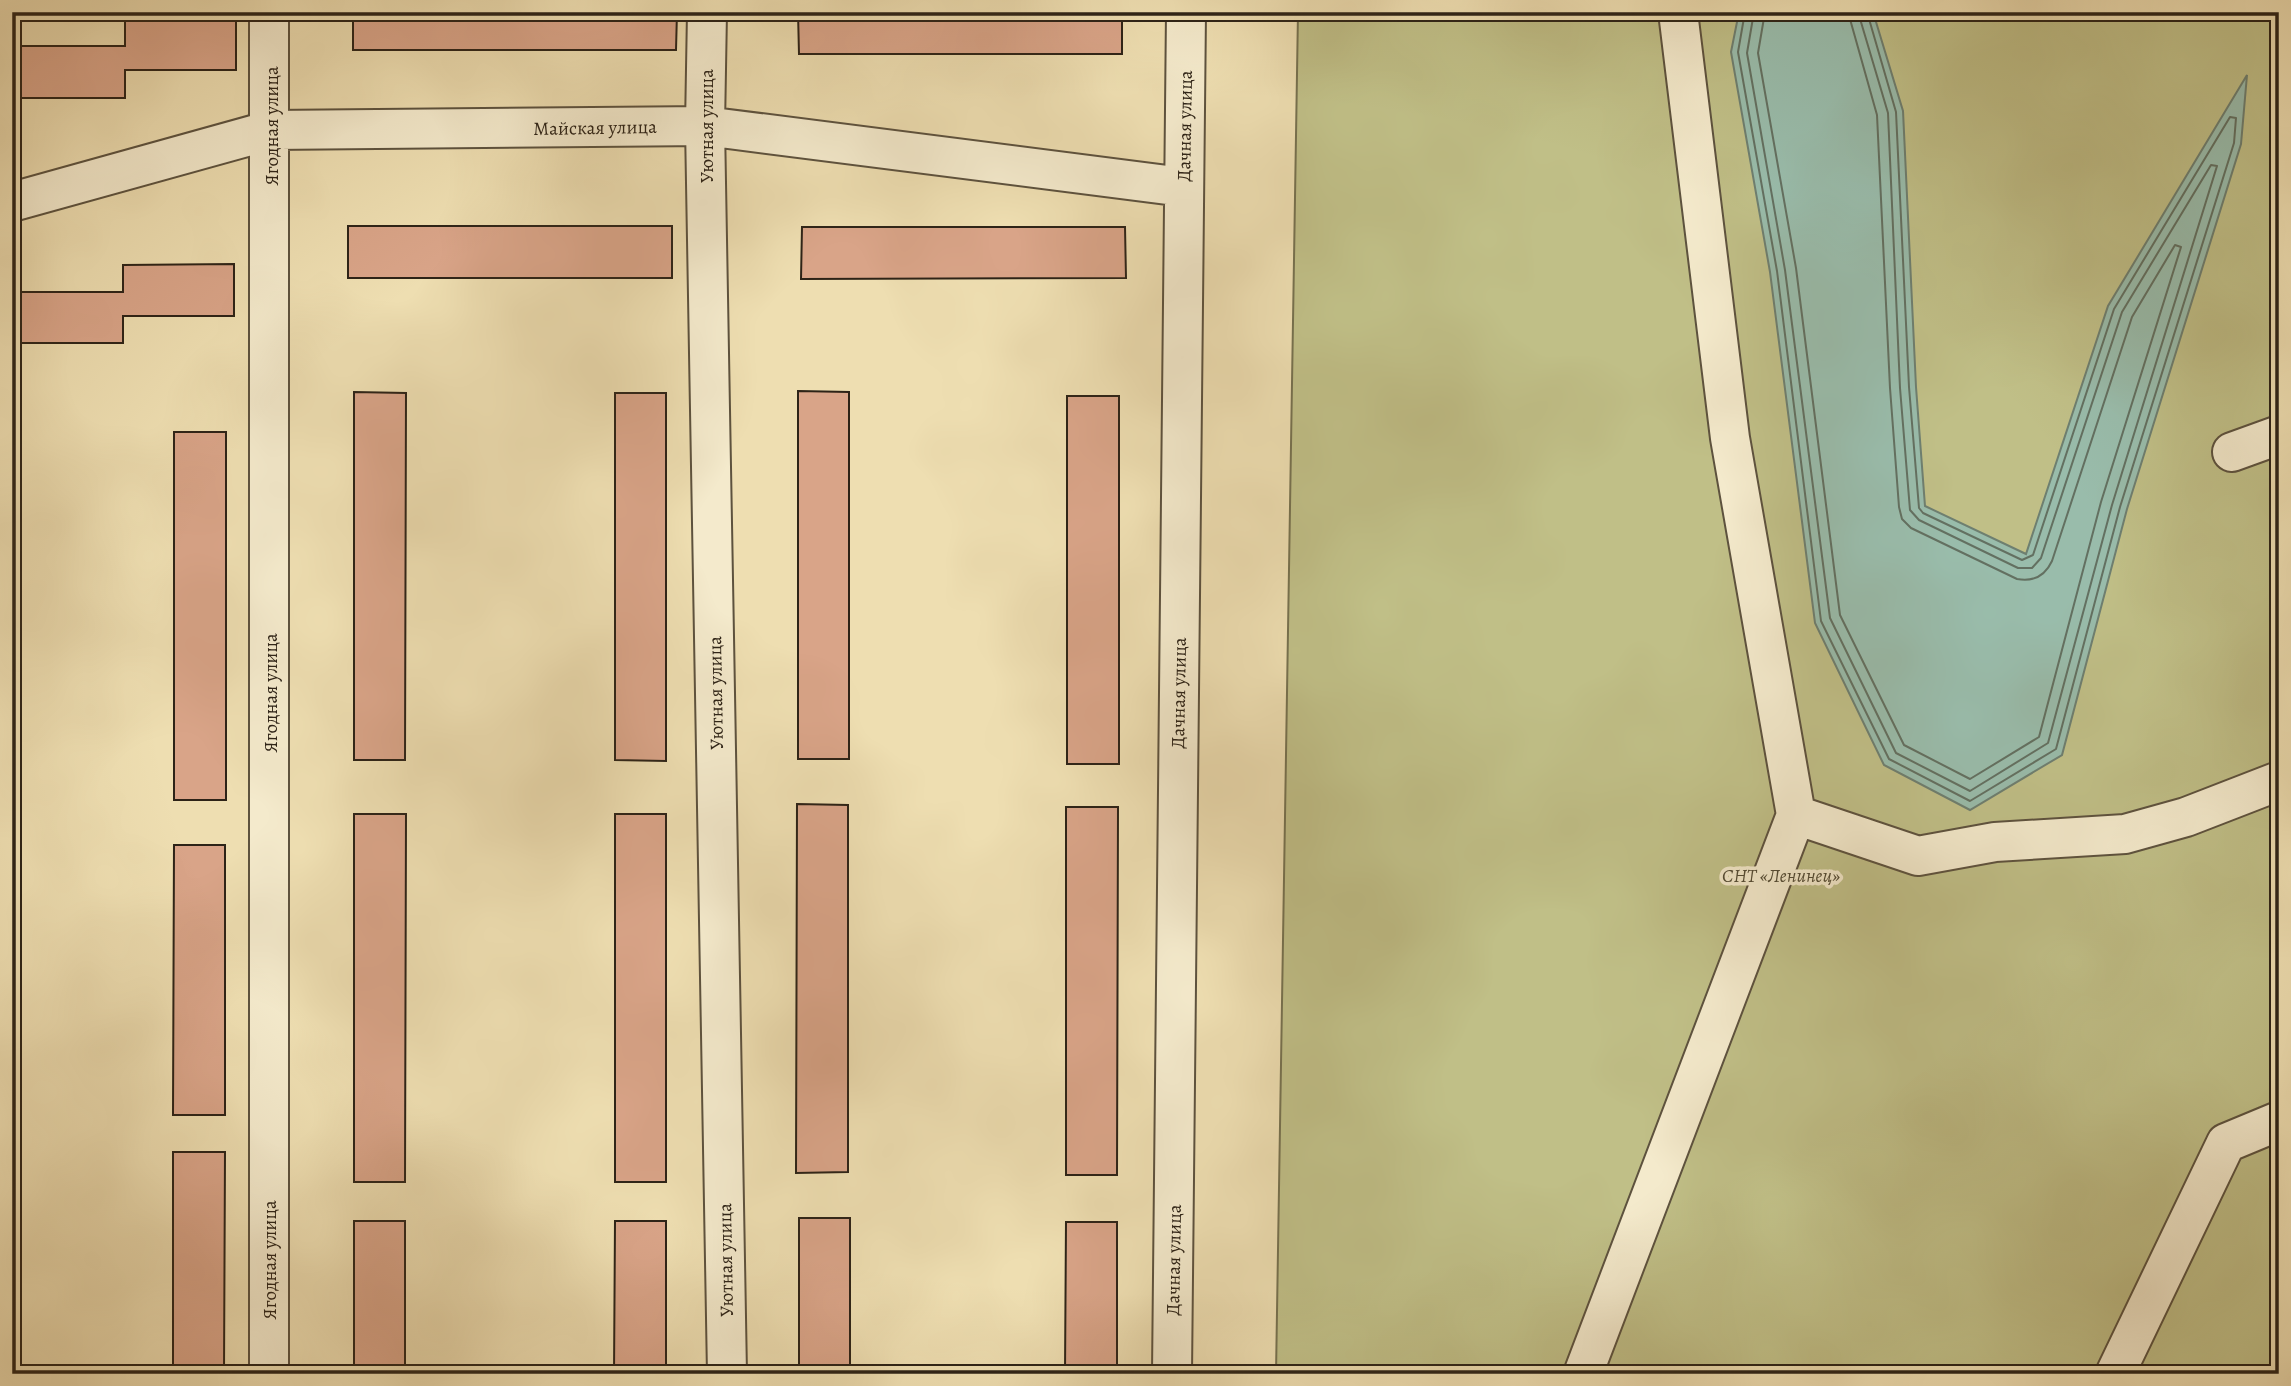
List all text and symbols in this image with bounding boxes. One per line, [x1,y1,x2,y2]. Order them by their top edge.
street label: Ягодная улица [259,66,285,186]
street label: Уютная улица [694,69,720,183]
street label: Дачная улица [1171,70,1199,182]
street label: Майская улица [533,114,657,142]
street label: Ягодная улица [258,633,284,753]
street label: Уютная улица [702,636,730,750]
street label: Дачная улица [1165,637,1193,749]
park label: СНТ «Ленинец» [1722,863,1840,889]
street label: Ягодная улица [257,1200,283,1320]
street label: Уютная улица [712,1203,740,1317]
street label: Дачная улица [1160,1204,1188,1316]

